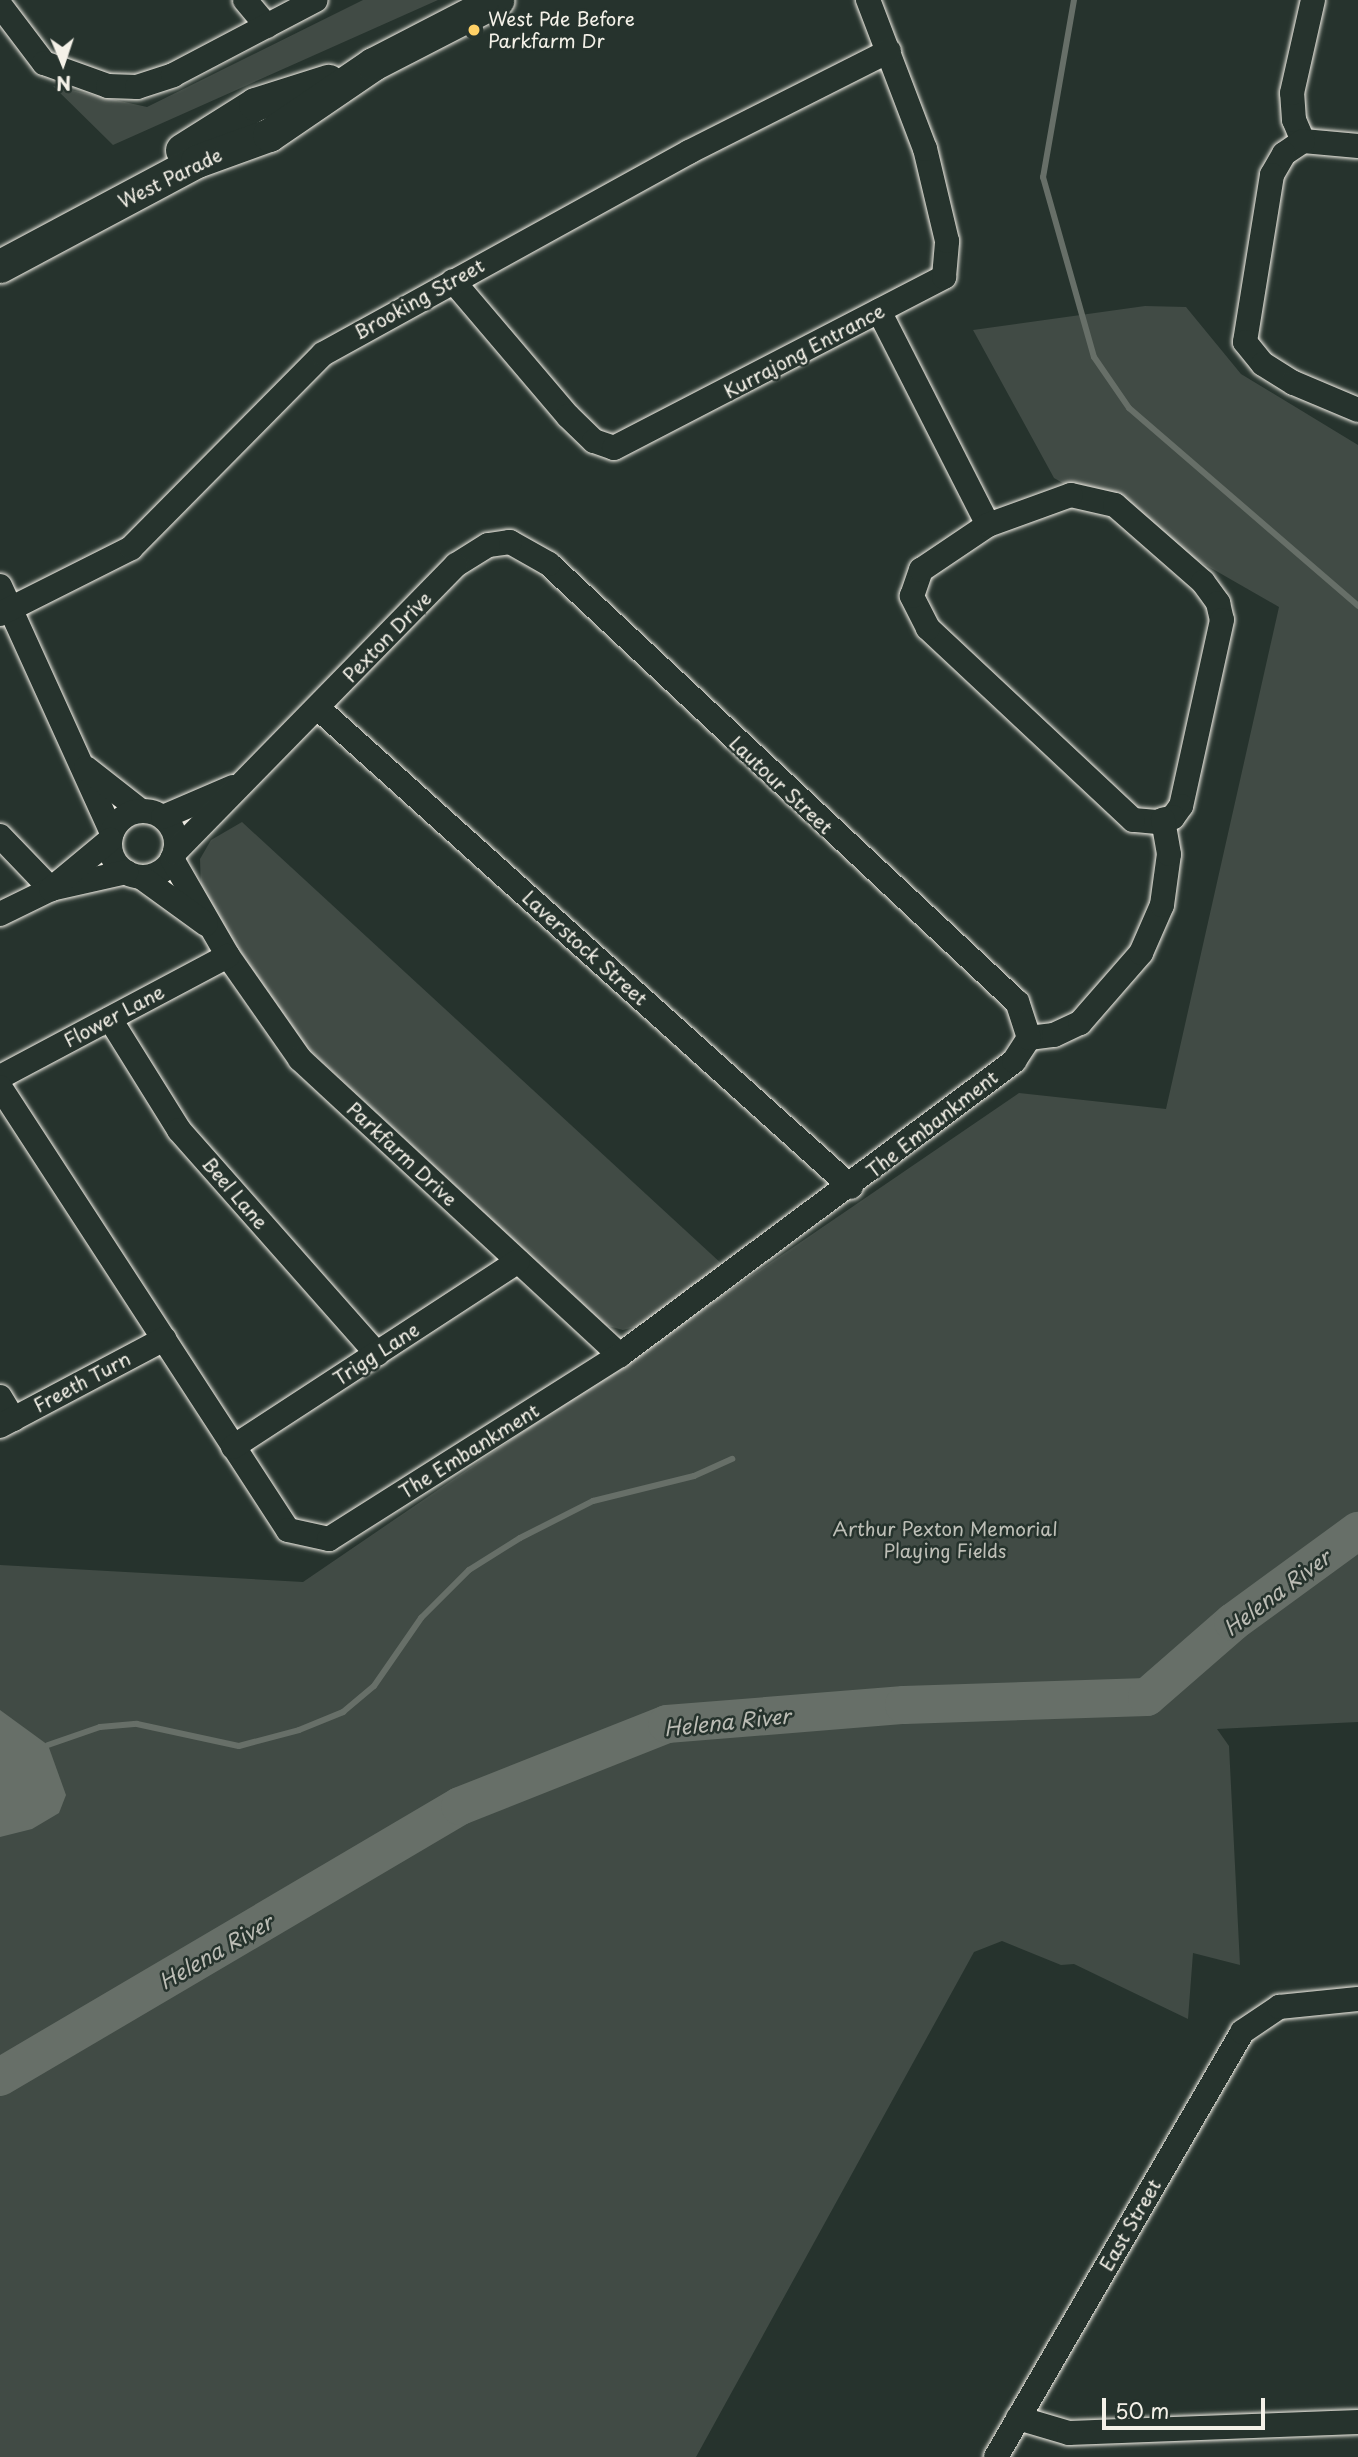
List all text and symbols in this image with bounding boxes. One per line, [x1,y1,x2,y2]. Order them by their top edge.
place label: West Pde Before Parkfarm Dr [488,8,634,52]
marker: West Pde Before Parkfarm Dr [466,22,482,38]
north arrow [28,28,98,98]
text: N [56,70,72,98]
street label: West Parade [114,143,226,213]
street label: Brooking Street [350,254,488,344]
street label: Kurrajong Entrance [720,299,888,403]
street label: Pexton Drive [338,587,436,687]
street label: Lautour Street [725,731,837,839]
street label: Laverstock Street [518,886,652,1010]
street label: Flower Lane [60,980,168,1052]
street label: The Embankment [862,1066,1002,1182]
street label: Parkfarm Drive [342,1097,462,1211]
street label: Beel Lane [197,1152,273,1234]
street label: Trigg Lane [329,1318,423,1390]
street label: Freeth Turn [29,1347,135,1417]
street label: The Embankment [395,1399,543,1503]
park label: Arthur Pexton Memorial Playing Fields [832,1518,1058,1562]
water label: Helena River [1217,1544,1335,1640]
water label: Helena River [662,1702,792,1740]
water label: Helena River [153,1908,277,1994]
street label: East Street [1095,2175,1165,2275]
scale bar [1106,2384,1269,2428]
text: 50 m [1115,2394,1169,2426]

